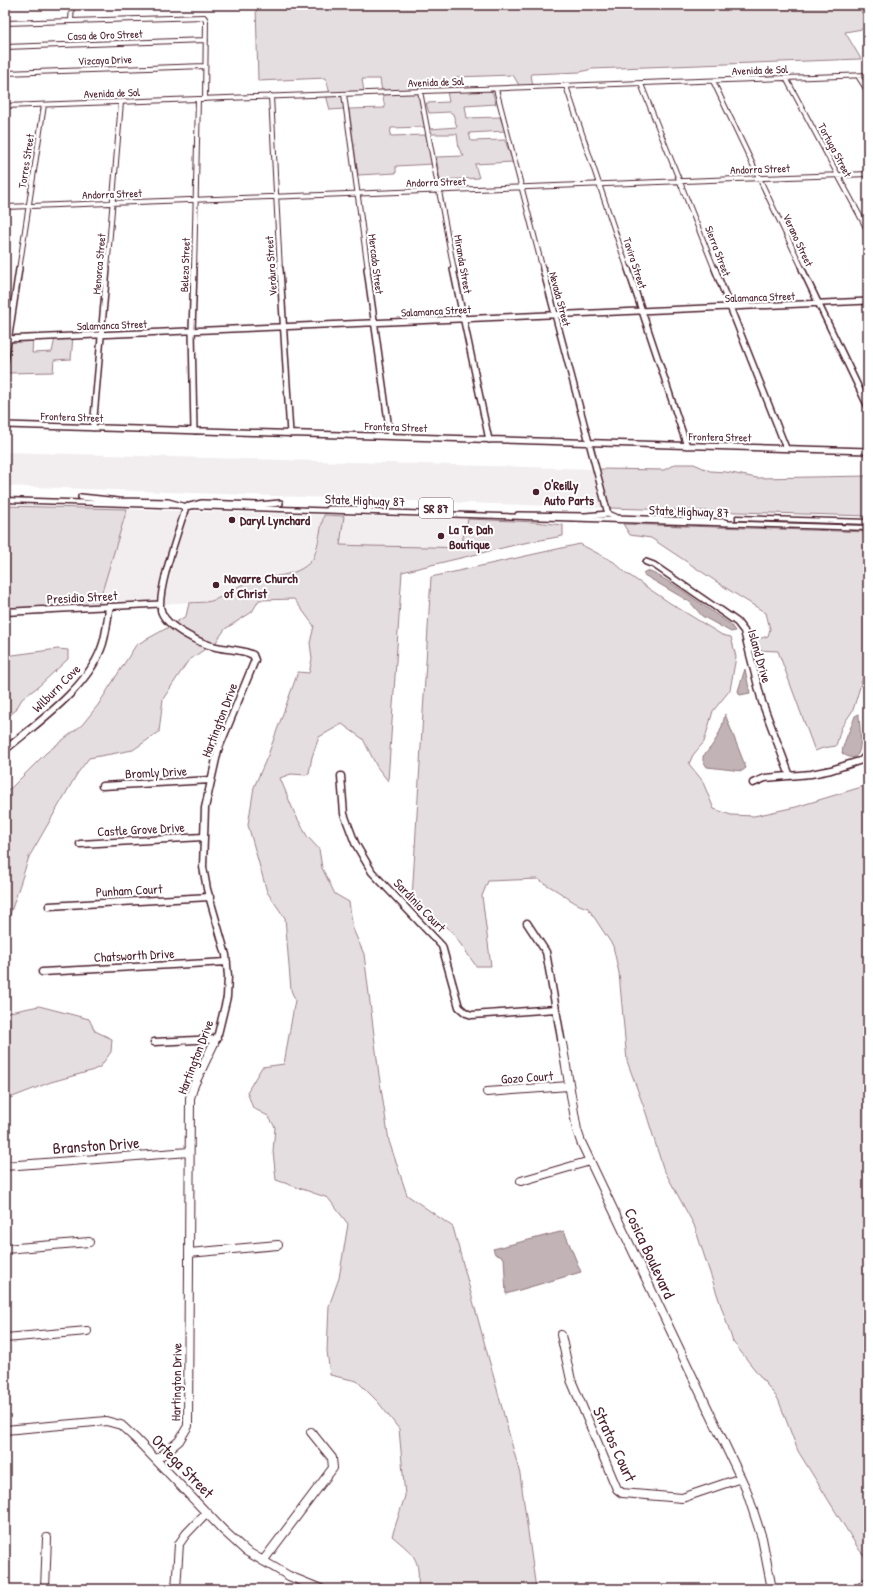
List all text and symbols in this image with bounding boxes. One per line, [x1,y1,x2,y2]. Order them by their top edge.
street label: Casa de Oro Street [67,27,143,43]
street label: Vizcaya Drive [78,52,133,68]
street label: Avenida de Sol [732,62,788,78]
street label: Avenida de Sol [408,74,464,90]
street label: Avenida de Sol [84,85,140,101]
street label: Tortuga Street [815,121,855,180]
street label: Torres Street [15,133,37,189]
street label: Andorra Street [730,161,790,177]
street label: Andorra Street [406,174,466,190]
street label: Andorra Street [82,186,142,202]
street label: Verano Street [780,211,816,269]
street label: Sierra Street [702,224,734,278]
street label: Menorca Street [89,233,109,295]
street label: Mercado Street [365,233,387,295]
street label: Miranda Street [451,234,475,295]
street label: Verdura Street [262,235,280,297]
street label: Tavira Street [620,236,650,291]
street label: Beleza Street [177,237,193,292]
street label: Nevada Street [546,270,574,328]
street label: Salamanca Street [725,289,795,305]
street label: Salamanca Street [401,302,472,320]
street label: Salamanca Street [77,317,147,333]
street label: Frontera Street [39,409,104,425]
street label: Frontera Street [363,419,428,435]
street label: Frontera Street [688,429,752,445]
place label: O'Reilly Auto Parts [544,476,594,509]
marker: O'Reilly Auto Parts [531,487,541,497]
street label: State Highway 87 [325,490,405,510]
road number: SR 87 [419,498,453,518]
street label: State Highway 87 [649,501,729,521]
place label: Daryl Lynchard [240,511,311,530]
marker: Daryl Lynchard [227,515,237,525]
place label: La Te Dah Boutique [449,520,493,554]
marker: La Te Dah Boutique [436,531,446,541]
place label: Navarre Church of Christ [224,569,298,602]
marker: Navarre Church of Christ [211,580,221,590]
street label: Presidio Street [46,586,118,608]
street label: Island Drive [744,627,776,685]
street label: Wilburn Cove [28,660,84,716]
street label: Hartington Drive [197,680,241,760]
street label: Bromly Drive [125,761,187,783]
street label: Castle Grove Drive [97,818,185,840]
street label: Sardinia Court [390,874,450,936]
street label: Punham Court [95,879,163,901]
street label: Chatsworth Drive [93,944,175,966]
street label: Hartington Drive [173,1017,217,1097]
street label: Gozo Court [500,1066,554,1088]
street label: Branston Drive [52,1131,141,1159]
street label: Cosica Boulevard [619,1204,681,1302]
street label: Hartington Drive [166,1343,186,1421]
street label: Stratos Court [588,1403,642,1486]
street label: Ortega Street [147,1429,219,1503]

